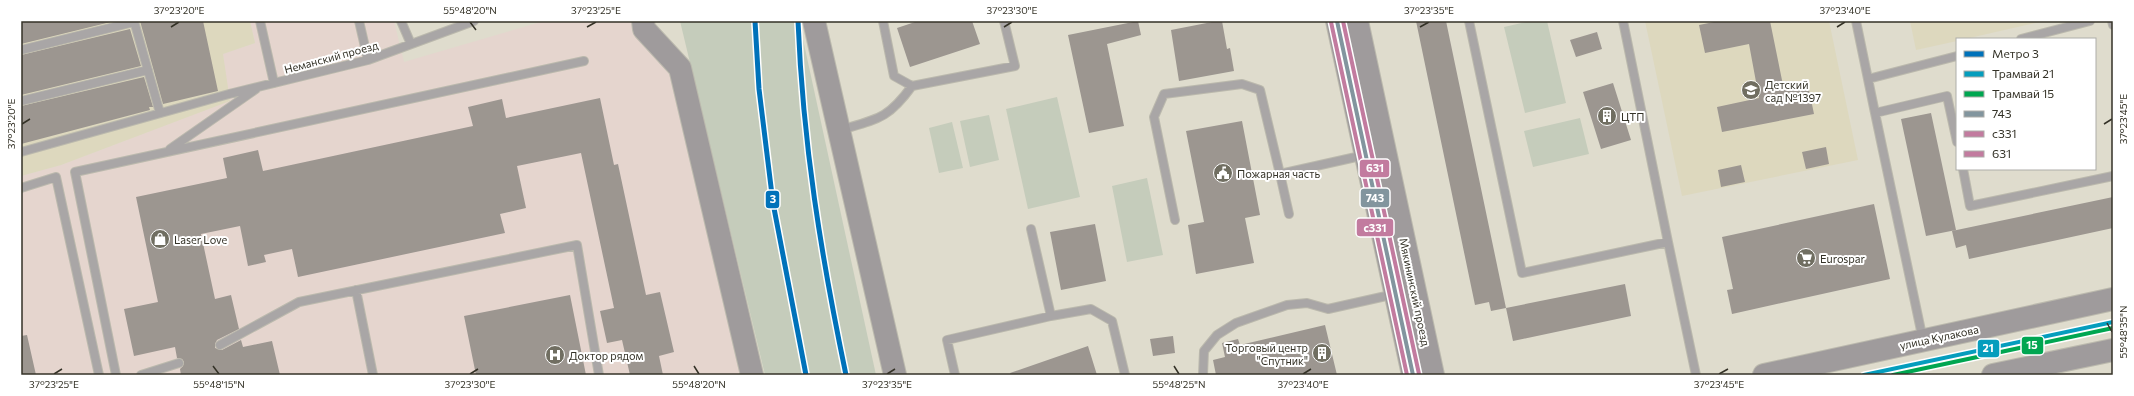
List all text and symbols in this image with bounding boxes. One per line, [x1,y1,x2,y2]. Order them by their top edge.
text: 37°23'20"E [154,4,204,16]
text: 55°48'20"N [443,4,497,16]
text: 37°23'25"E [571,4,621,16]
text: 37°23'30"E [987,4,1037,16]
text: 37°23'35"E [1404,4,1454,16]
text: 37°23'40"E [1819,4,1871,16]
street label: Неманский проезд [283,38,380,76]
legend [1956,38,2096,170]
text: Метро 3 [1992,46,2039,60]
text: Трамвай 21 [1992,66,2054,80]
place label: Детский сад №1397 [1765,78,1821,104]
school or university icon: Детский сад №1397 [1740,79,1762,101]
text: Трамвай 15 [1992,86,2054,100]
text: 37°23'45"E [2117,94,2129,144]
text: 37°23'20"E [5,99,17,149]
building icon: ЦТП [1596,105,1618,127]
text: 743 [1992,106,2012,120]
place label: ЦТП [1621,110,1644,123]
text: с331 [1992,126,2017,140]
text: 631 [1992,146,2011,160]
line badge: 631 [1359,159,1390,178]
text: 631 [1366,161,1384,174]
public building icon: Пожарная часть [1212,162,1234,184]
place label: Пожарная часть [1237,167,1320,180]
line badge: 743 [1360,188,1390,208]
line badge: 3 [765,190,780,209]
text: 743 [1366,191,1384,204]
text: 3 [770,192,776,205]
line badge: с331 [1356,218,1394,237]
text: с331 [1363,221,1387,234]
shop icon: Laser Love [149,228,171,250]
place label: Laser Love [174,233,227,246]
street label: Мякининский проезд [1397,237,1433,348]
supermarket icon: Eurospar [1795,247,1817,269]
place label: Eurospar [1820,252,1866,265]
text: 55°48'35"N [2117,306,2129,359]
street label: улица Кулакова [1898,322,1980,352]
line badge: 15 [2021,336,2044,355]
text: 15 [2026,338,2038,351]
line badge: 21 [1977,339,2000,358]
place label: Торговый центр "Спутник" [1225,341,1308,367]
text: 21 [1982,341,1994,354]
building icon: Торговый центр "Спутник" [1311,342,1333,364]
hospital icon: Доктор рядом [544,344,566,366]
place label: Доктор рядом [569,349,643,362]
text: 37°23'25"E [29,378,79,390]
text: 55°48'15"N [193,378,245,390]
text: 37°23'30"E [445,378,495,390]
text: 55°48'20"N [672,378,726,390]
text: 37°23'35"E [862,378,912,390]
text: 55°48'25"N [1153,378,1205,390]
text: 37°23'40"E [1277,378,1329,390]
text: 37°23'45"E [1694,378,1744,390]

